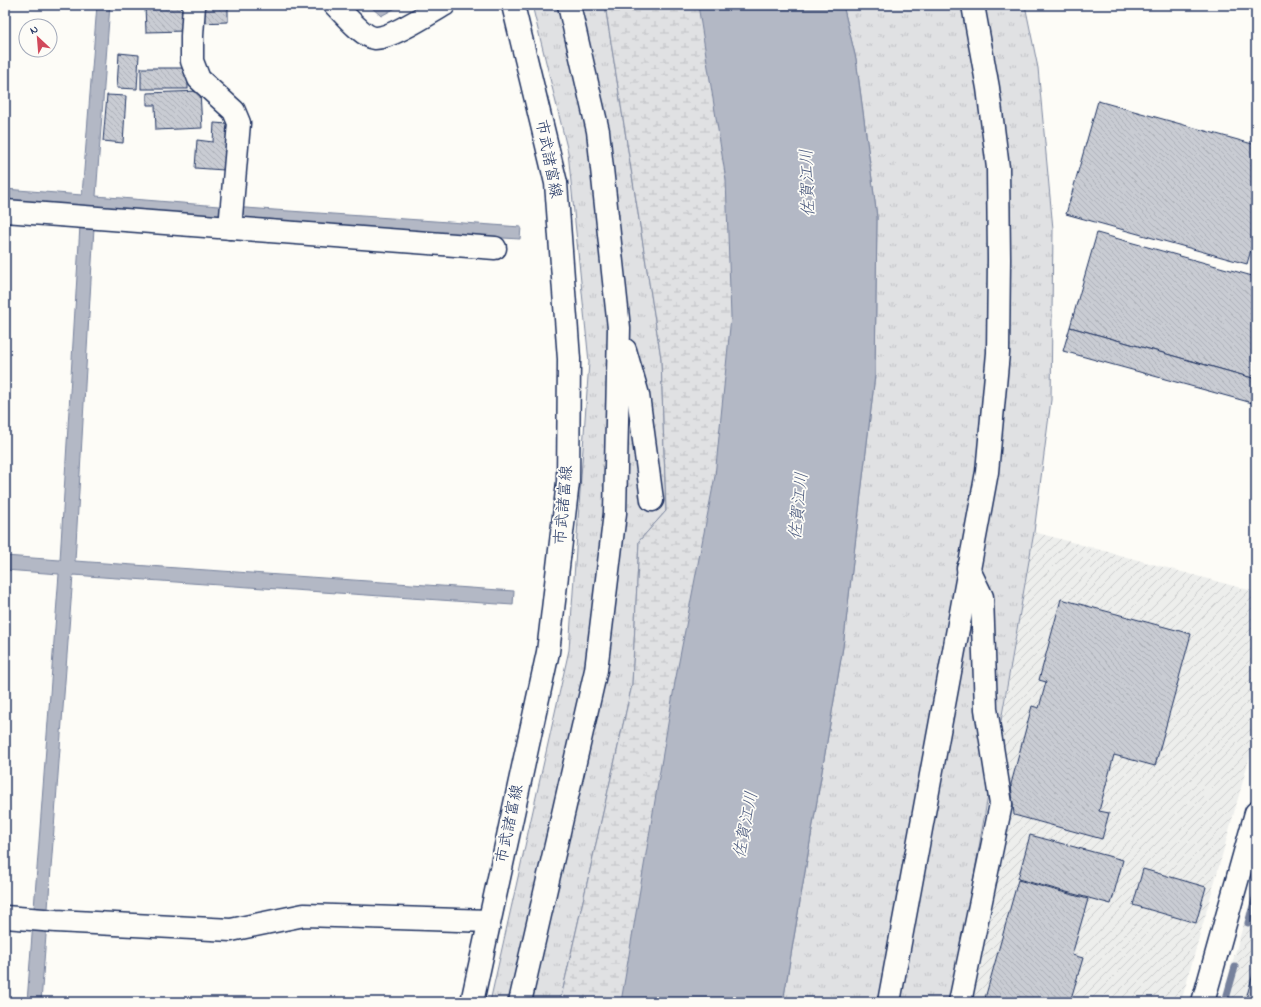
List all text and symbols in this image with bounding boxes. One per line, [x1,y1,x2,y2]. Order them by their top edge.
north arrow [18,18,58,58]
text: N [27,21,41,39]
street label: 市武諸富線 [529,117,567,201]
water label: 佐賀江川 [794,149,822,217]
street label: 市武諸富線 [549,464,579,546]
water label: 佐賀江川 [783,471,815,541]
street label: 市武諸富線 [490,782,530,866]
water label: 佐賀江川 [727,789,765,861]

